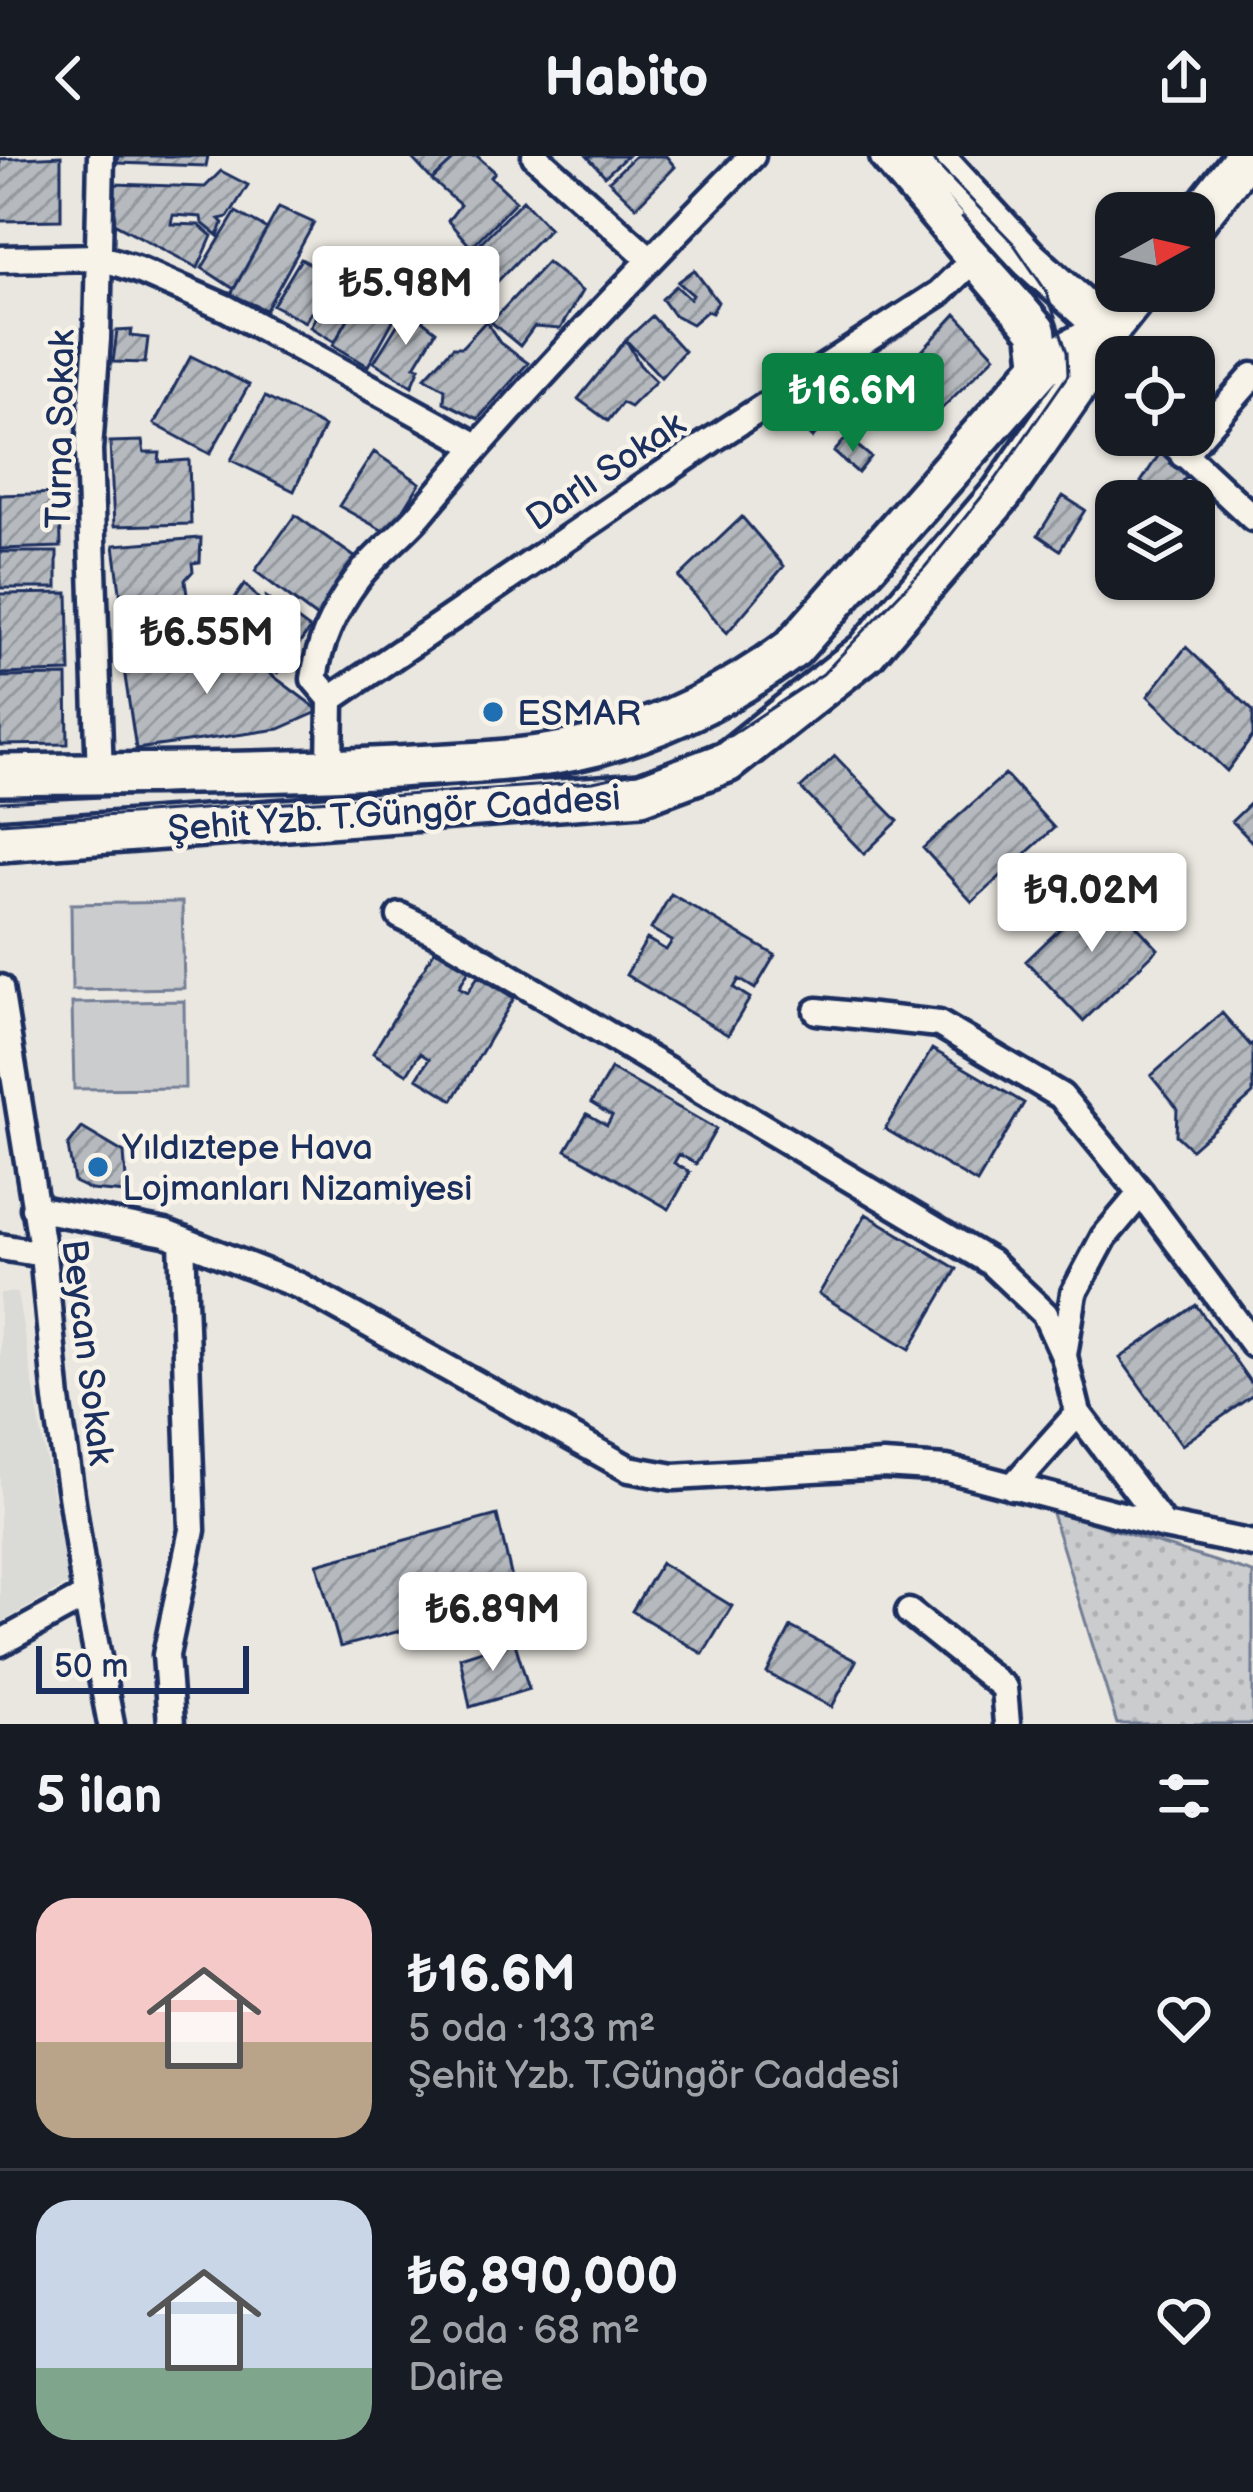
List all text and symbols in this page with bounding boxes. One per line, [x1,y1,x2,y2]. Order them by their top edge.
icon: back [36,45,102,111]
icon: share [1151,45,1217,111]
text: Habito [544,46,709,111]
north arrow [1095,192,1215,312]
map controls [1095,192,1215,600]
pin: ₺5.98M [308,246,504,348]
text: ₺5.98M [339,261,473,308]
street label: Turna Sokak [38,329,85,529]
button: locate [1095,336,1215,456]
pin: ₺16.6M [755,353,951,455]
text: ₺16.6M [789,368,917,415]
street label: Darlı Sokak [519,403,694,541]
button: layers [1095,480,1215,600]
pin: ₺6.55M [109,595,305,697]
text: ₺6.55M [140,610,274,657]
place label: ESMAR [517,693,641,736]
marker: ESMAR [480,699,506,725]
street label: Şehit Yzb. T.Güngör Caddesi [166,777,622,852]
pin: ₺9.02M [994,853,1190,955]
text: ₺9.02M [1024,868,1160,915]
place label: Yıldıztepe Hava Lojmanları Nizamiyesi [121,1127,473,1211]
marker: Yıldıztepe Hava Lojmanları Nizamiyesi [85,1154,111,1180]
street label: Beycan Sokak [51,1237,122,1468]
pin: ₺6.89M [395,1572,591,1674]
text: ₺6.89M [426,1587,560,1634]
scale bar [36,1640,249,1693]
text: 50 m [54,1647,129,1687]
icon: filters [1151,1763,1217,1829]
text: 5 ilan [36,1766,162,1827]
text: ₺16.6M [408,1945,576,2006]
icon: home [132,1946,276,2090]
icon: heart [1151,1985,1217,2051]
text: 5 oda · 133 m² [408,2006,656,2053]
text: Şehit Yzb. T.Güngör Caddesi [408,2053,900,2100]
text: ₺6,890,000 [408,2247,678,2308]
icon: home [132,2248,276,2392]
icon: heart [1151,2287,1217,2353]
text: 2 oda · 68 m² [408,2308,640,2355]
text: Daire [408,2355,504,2402]

